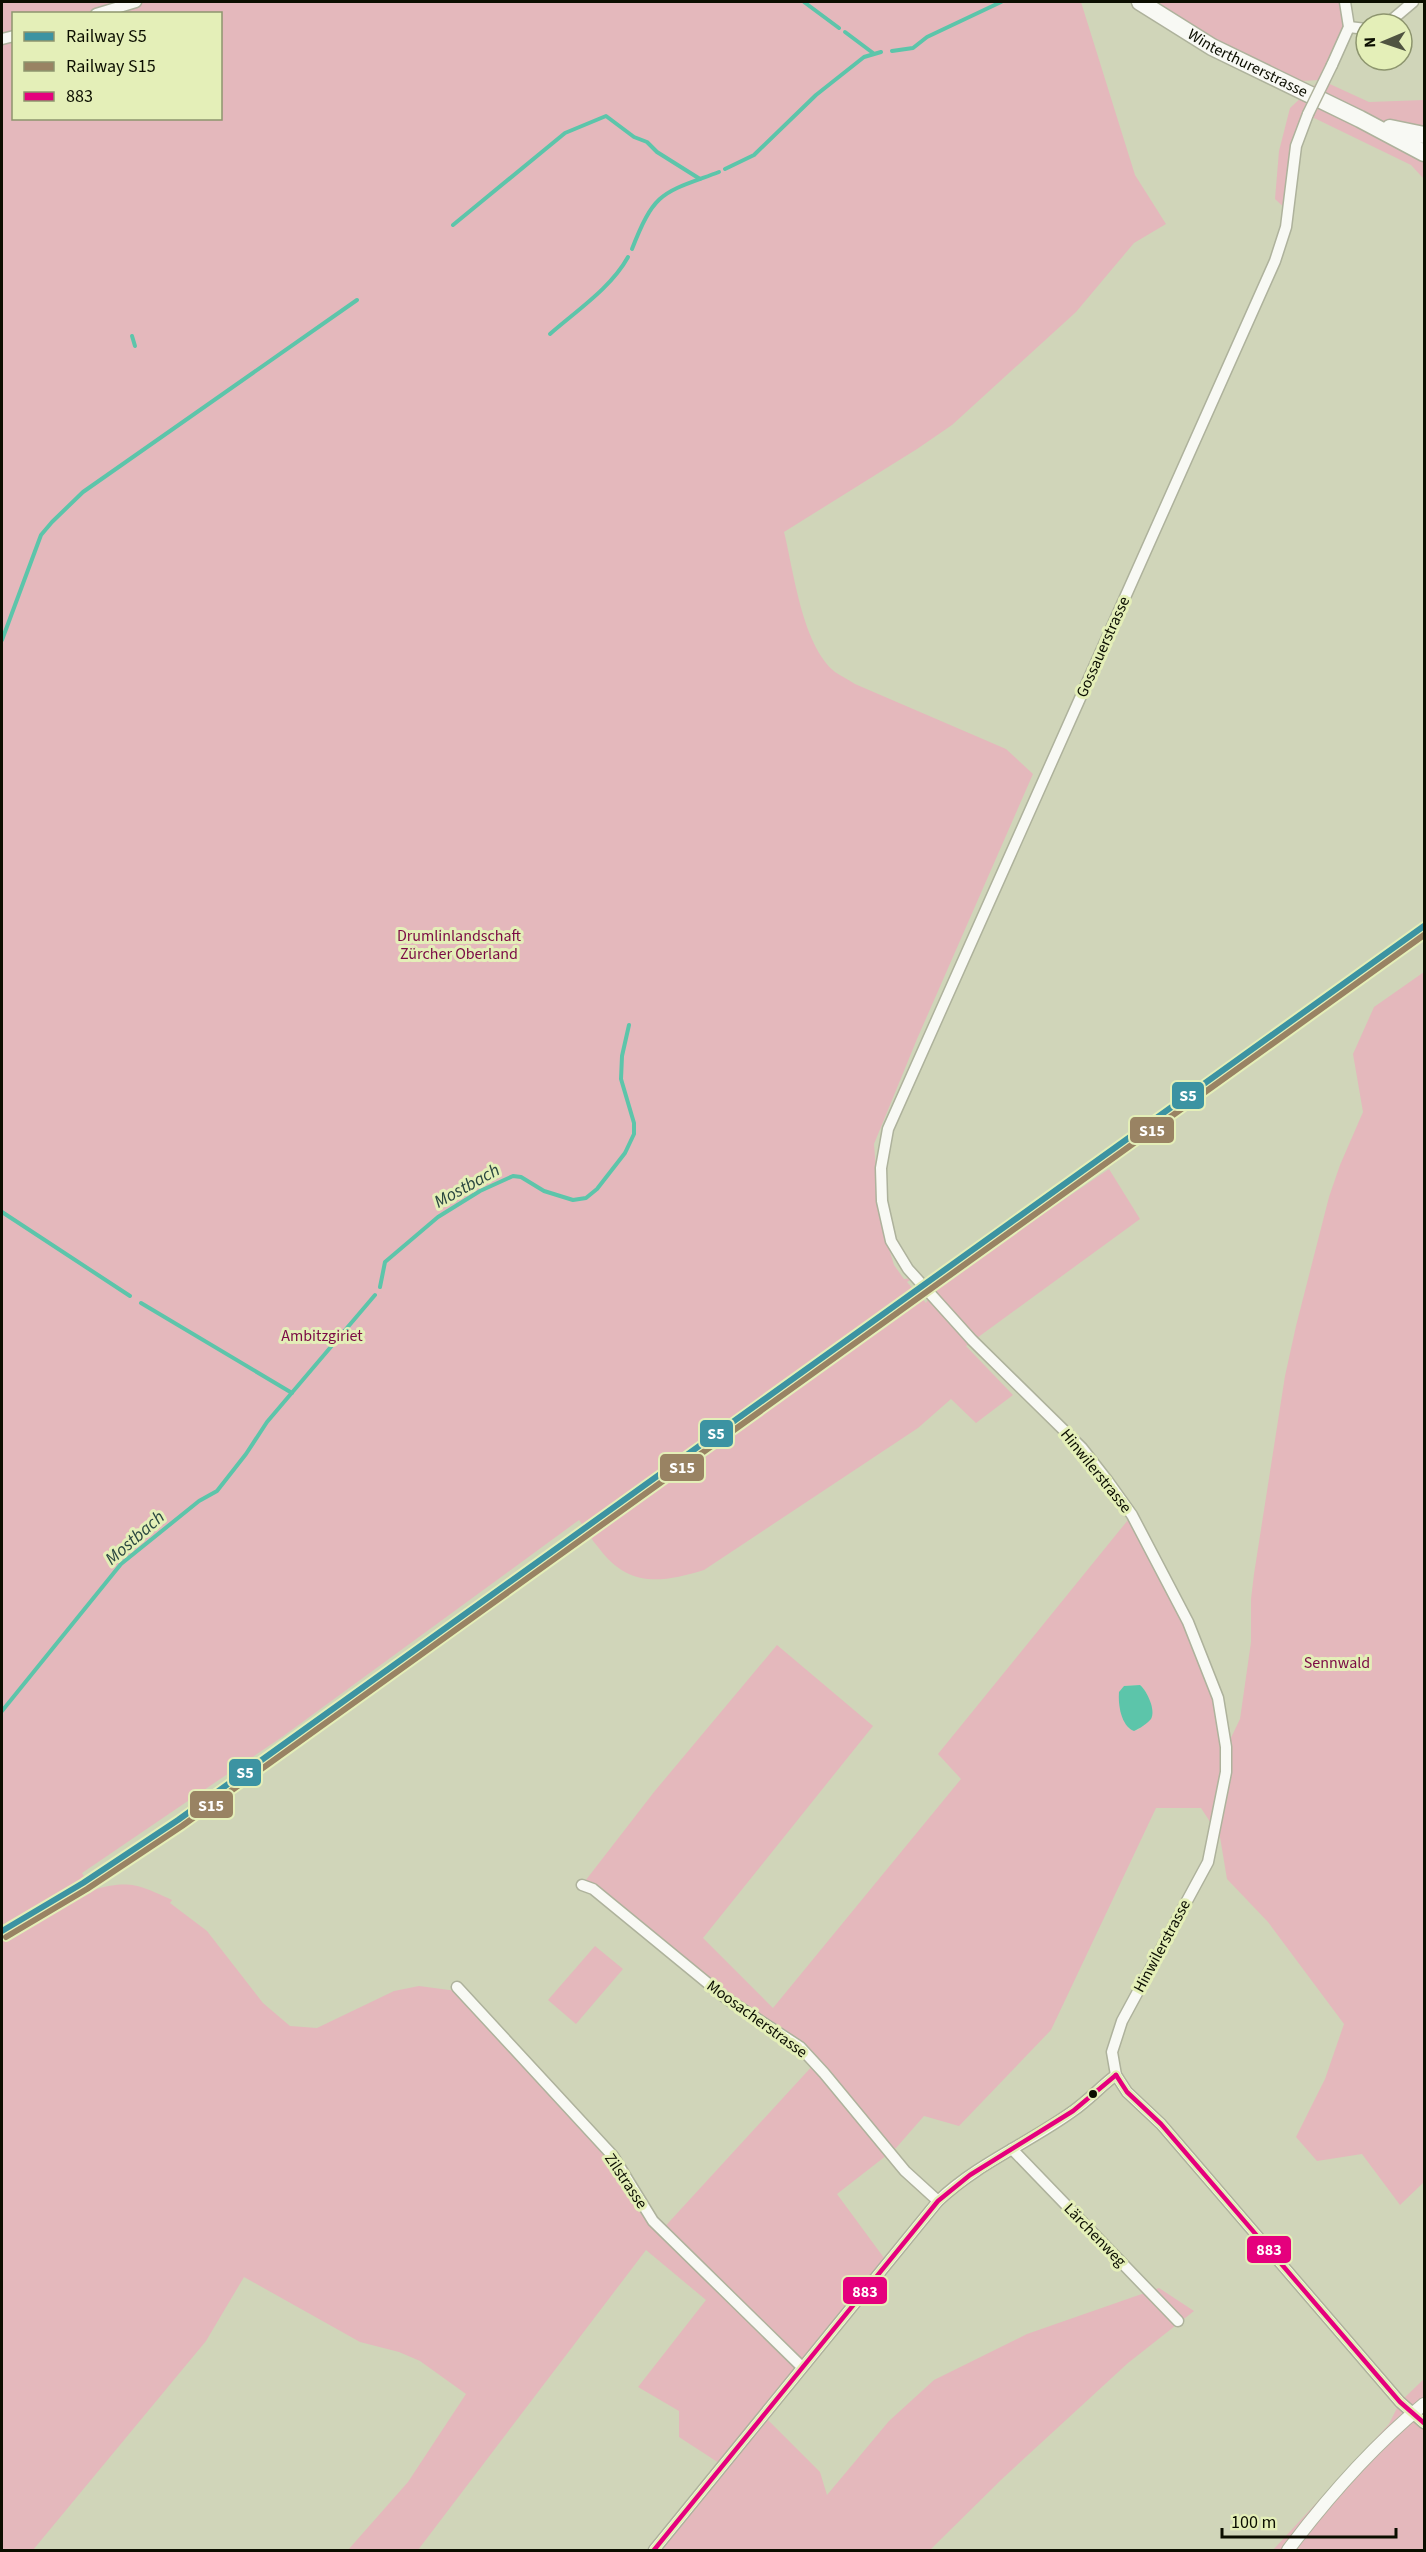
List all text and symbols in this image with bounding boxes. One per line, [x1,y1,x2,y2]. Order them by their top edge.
legend [12,12,222,120]
north arrow [1354,12,1414,72]
street label: Winterthurerstrasse [1183,23,1311,103]
text: Railway S5 [66,24,147,49]
text: N [1359,37,1381,48]
text: Railway S15 [66,54,156,79]
text: 883 [66,84,93,109]
street label: Gossauerstrasse [1071,593,1135,701]
park label: Drumlinlandschaft Zürcher Oberland [397,925,522,965]
line badge: S5 [1171,1081,1205,1110]
text: S5 [1179,1085,1197,1107]
line badge: S15 [1129,1116,1175,1144]
text: S15 [1139,1120,1165,1142]
water label: Mostbach [430,1158,504,1214]
park label: Ambitzgiriet [281,1325,363,1347]
line badge: S5 [699,1419,734,1448]
text: S5 [707,1423,725,1445]
street label: Hinwilerstrasse [1055,1424,1137,1518]
line badge: S15 [659,1453,705,1482]
text: S15 [669,1457,695,1479]
water label: Mostbach [100,1505,170,1571]
park label: Sennwald [1304,1652,1370,1674]
line badge: S5 [228,1758,262,1787]
text: S5 [236,1762,254,1784]
line badge: S15 [189,1790,234,1819]
text: S15 [198,1795,224,1817]
street label: Hinwilerstrasse [1128,1896,1196,1996]
street label: Moosacherstrasse [702,1975,812,2063]
unlabelled marker [1087,2088,1099,2100]
street label: Zilstrasse [599,2149,653,2213]
street label: Lärchenweg [1059,2198,1131,2272]
line badge: 883 [1246,2235,1292,2264]
text: 883 [1256,2239,1282,2261]
line badge: 883 [842,2276,888,2305]
text: 883 [852,2281,878,2303]
scale bar [1222,2501,1396,2539]
text: 100 m [1231,2510,1276,2535]

